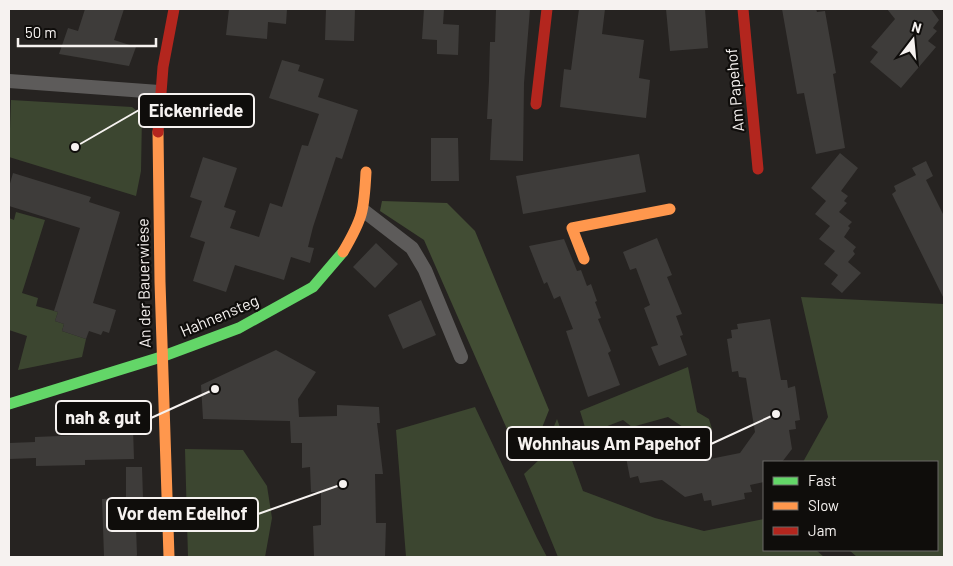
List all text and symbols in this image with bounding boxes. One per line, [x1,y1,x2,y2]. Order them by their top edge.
scale bar [18,15,155,47]
north arrow [888,15,938,65]
text: N [910,18,924,36]
text: 50 m [25,23,57,41]
street label: Am Papehof [721,47,747,133]
callout: Eickenriede [139,94,254,127]
text: Eickenriede [149,99,243,121]
street label: An der Bauerwiese [132,218,154,348]
street label: Hahnensteg [177,290,261,340]
callout: nah & gut [56,401,151,434]
text: nah & gut [65,406,141,428]
callout: Wohnhaus Am Papehof [507,427,711,460]
text: Wohnhaus Am Papehof [517,432,701,454]
legend [763,461,938,551]
text: Fast [808,471,836,489]
text: Slow [808,496,839,514]
callout: Vor dem Edelhof [107,498,258,531]
text: Vor dem Edelhof [117,502,247,524]
text: Jam [808,521,837,539]

